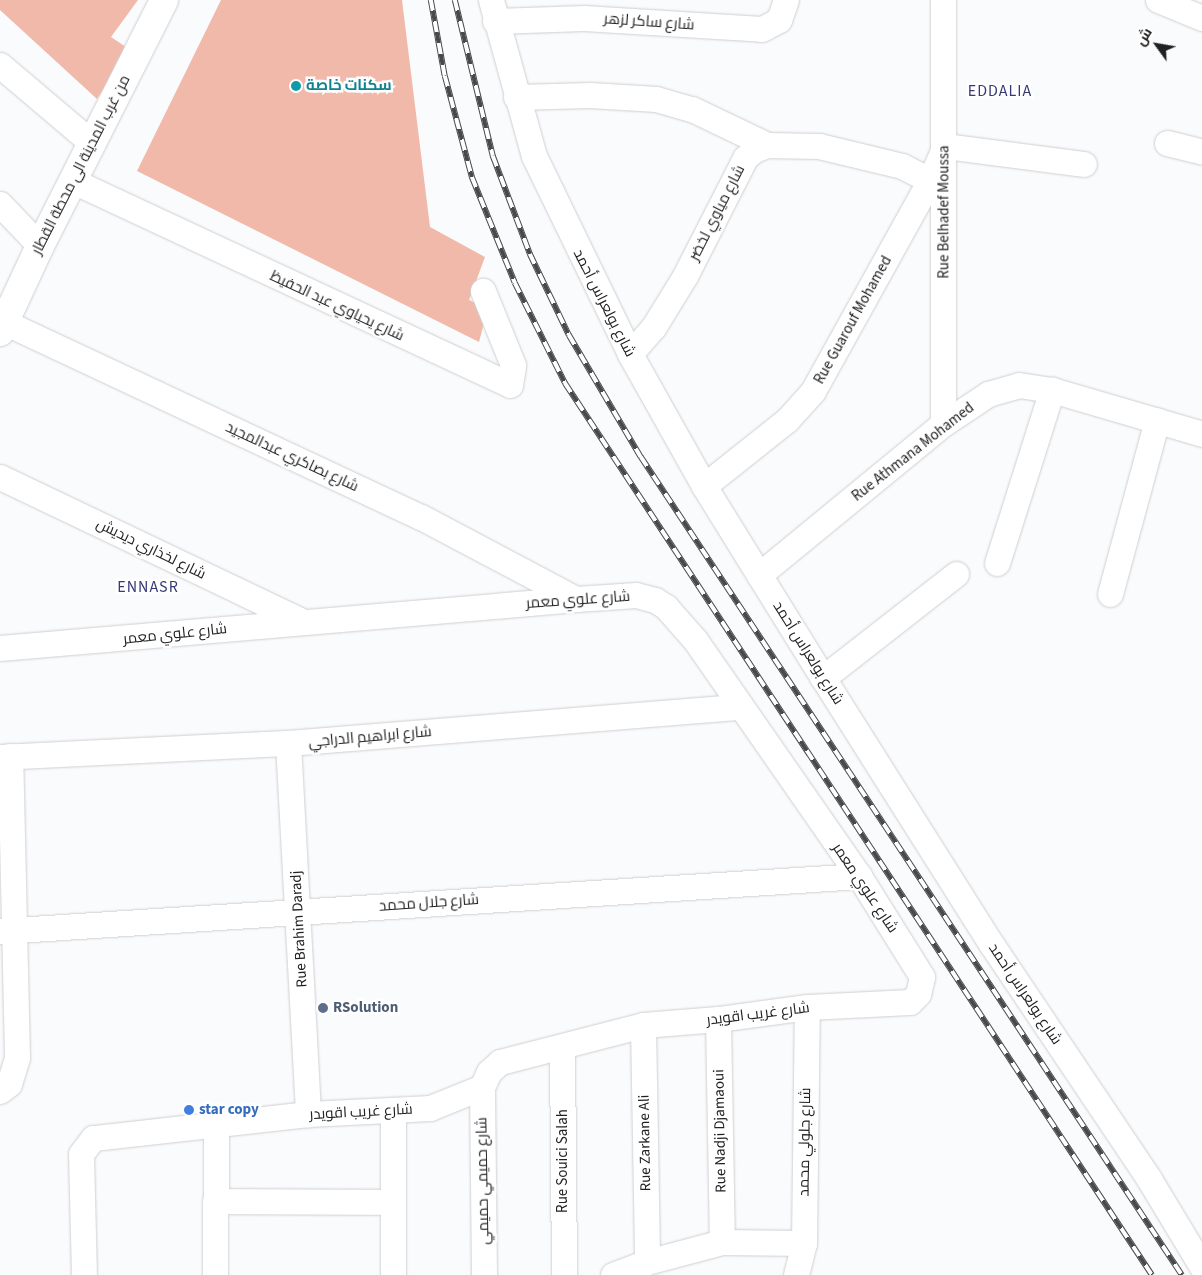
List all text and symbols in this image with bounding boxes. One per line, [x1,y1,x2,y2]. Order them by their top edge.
street label: شارع ساكر لزهر [603,10,695,34]
north arrow [1132,20,1182,70]
text: ش [1131,24,1158,50]
street label: من غرب المدينة الى محطة القطار [28,72,134,258]
place label: سكنات خاصة [306,77,392,95]
marker: سكنات خاصة [290,80,302,92]
district label: EDDALIA [967,81,1033,101]
street label: Rue Belhadef Moussa [935,145,953,279]
street label: شارع مياوي لخضر [685,162,749,264]
street label: شارع بولعراس أحمد [569,246,639,360]
street label: Rue Guarouf Mohamed [810,253,896,387]
street label: شارع يحياوي عبد الحفيظ [267,267,407,345]
street label: Rue Athmana Mohamed [848,399,978,505]
street label: شارع بصاكري عبدالمجيد [223,418,361,496]
street label: شارع لخذاري ديديش [93,515,209,583]
district label: ENNASR [117,577,179,597]
street label: شارع علوي معمر [525,587,631,613]
street label: شارع بولعراس أحمد [769,598,847,708]
street label: شارع علوي معمر [122,620,228,648]
street label: شارع ابراهيم الدراجي [308,723,432,751]
street label: شارع علوي معمر [828,840,902,936]
street label: Rue Brahim Daradj [287,870,311,988]
street label: شارع جلال محمد [378,891,480,915]
street label: شارع بولعراس أحمد [984,940,1066,1048]
place label: RSolution [333,999,398,1017]
street label: شارع غريب اقويدر [705,999,811,1029]
marker: RSolution [317,1002,329,1014]
street label: Rue Nadji Djamaoui [710,1069,730,1193]
street label: شارع جلولي محمد [795,1087,815,1197]
street label: Rue Zarkane Ali [635,1094,655,1192]
street label: شارع غريب اقويدر [309,1100,413,1124]
place label: star copy [199,1101,259,1119]
marker: star copy [183,1104,195,1116]
street label: Rue Souici Salah [554,1109,572,1213]
street label: شارع حميمي حميمي [473,1117,493,1245]

